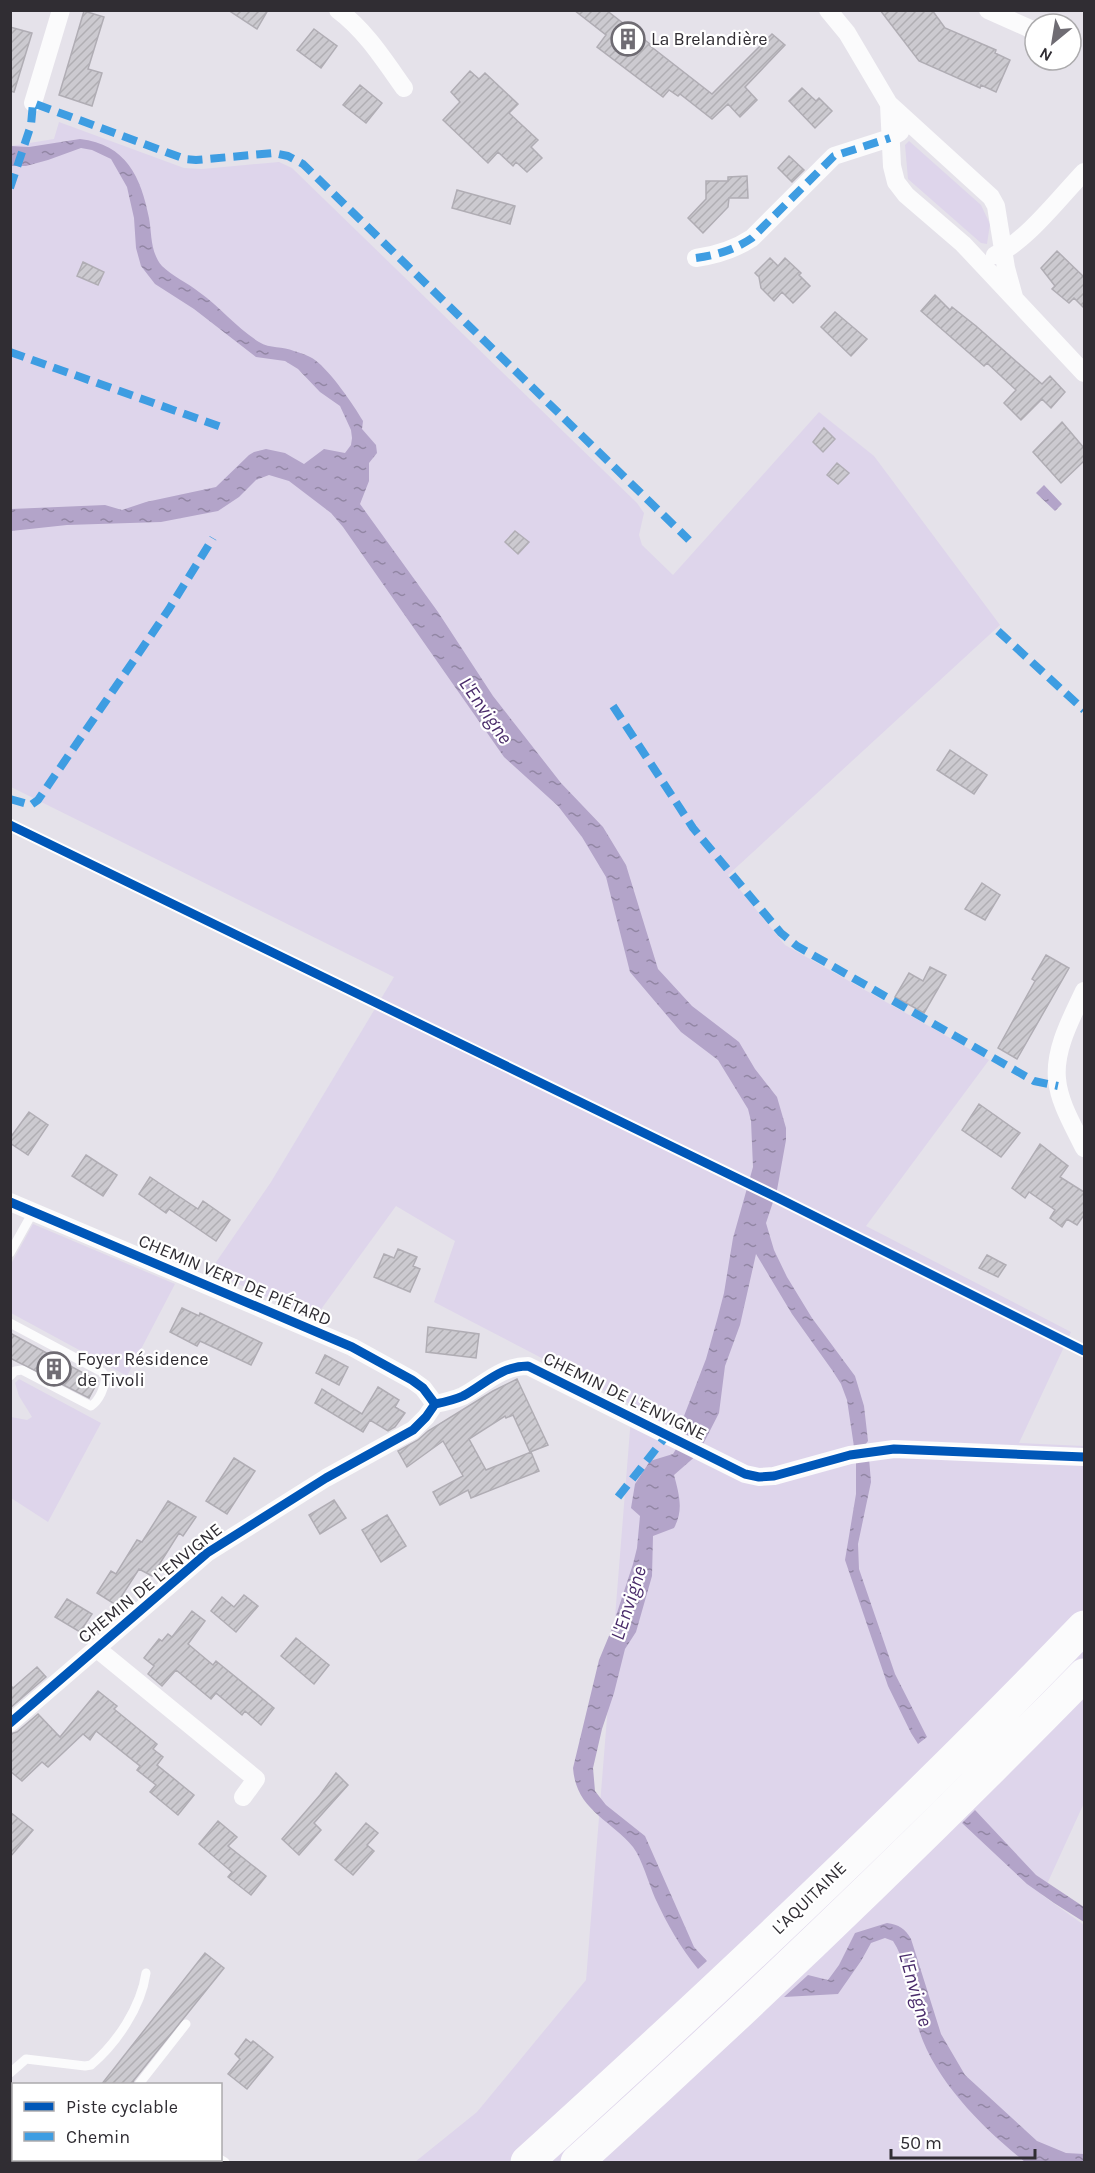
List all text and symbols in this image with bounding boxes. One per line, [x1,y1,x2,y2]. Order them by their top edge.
north arrow [1023,12,1083,72]
building icon: La Brelandière [610,21,646,57]
place label: La Brelandière [651,28,767,50]
text: N [1036,43,1055,66]
water label: L'Envigne [454,672,517,748]
street label: CHEMIN VERT DE PIÉTARD [135,1228,335,1331]
street label: CHEMIN DE L'ENVIGNE [540,1347,710,1445]
place label: Foyer Résidence de Tivoli [77,1348,209,1391]
building icon: Foyer Résidence de Tivoli [36,1351,72,1387]
street label: CHEMIN DE L'ENVIGNE [74,1518,226,1648]
water label: L'Envigne [606,1563,651,1643]
street label: L'AQUITAINE [767,1857,851,1939]
water label: L'Envigne [894,1949,937,2029]
legend [12,2083,222,2161]
text: Piste cyclable [66,2096,178,2118]
scale bar [891,2122,1035,2160]
text: Chemin [66,2126,130,2148]
text: 50 m [900,2132,942,2154]

